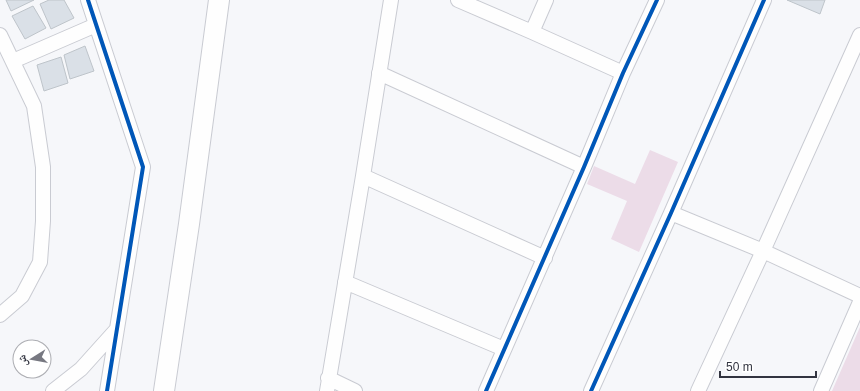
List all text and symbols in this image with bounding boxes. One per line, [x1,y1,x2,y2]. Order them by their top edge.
north arrow [12,339,52,379]
text: ش [15,353,31,368]
scale bar [720,353,816,379]
text: 50 m [726,360,753,374]

